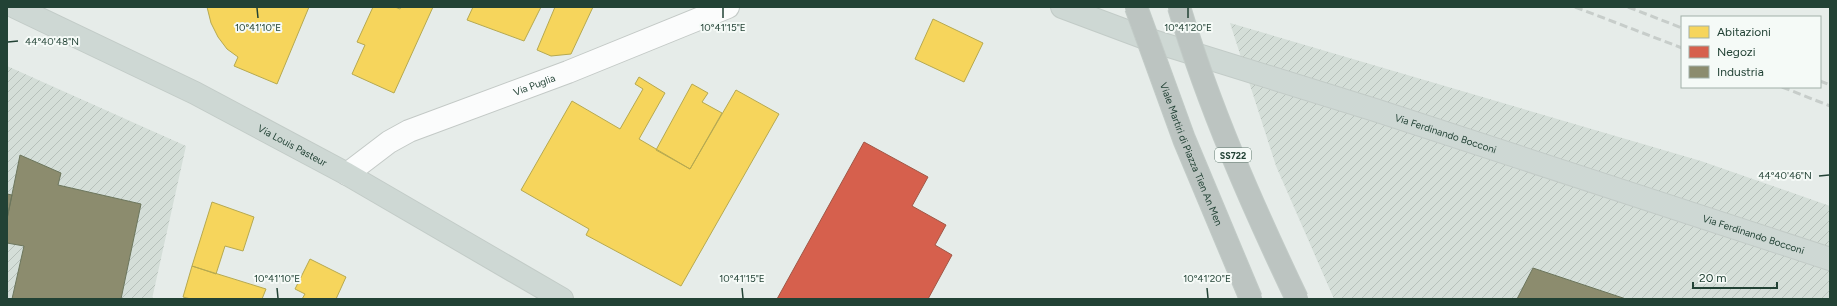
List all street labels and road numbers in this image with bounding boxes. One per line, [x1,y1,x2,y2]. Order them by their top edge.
street label: Via Puglia [511,71,557,98]
street label: Viale Martiri di Piazza Tien An Men [1157,80,1226,228]
street label: Via Ferdinando Bocconi [1393,110,1498,156]
street label: Via Louis Pasteur [256,121,330,169]
road number: SS722 [1215,148,1251,162]
street label: Via Ferdinando Bocconi [1701,211,1806,257]

